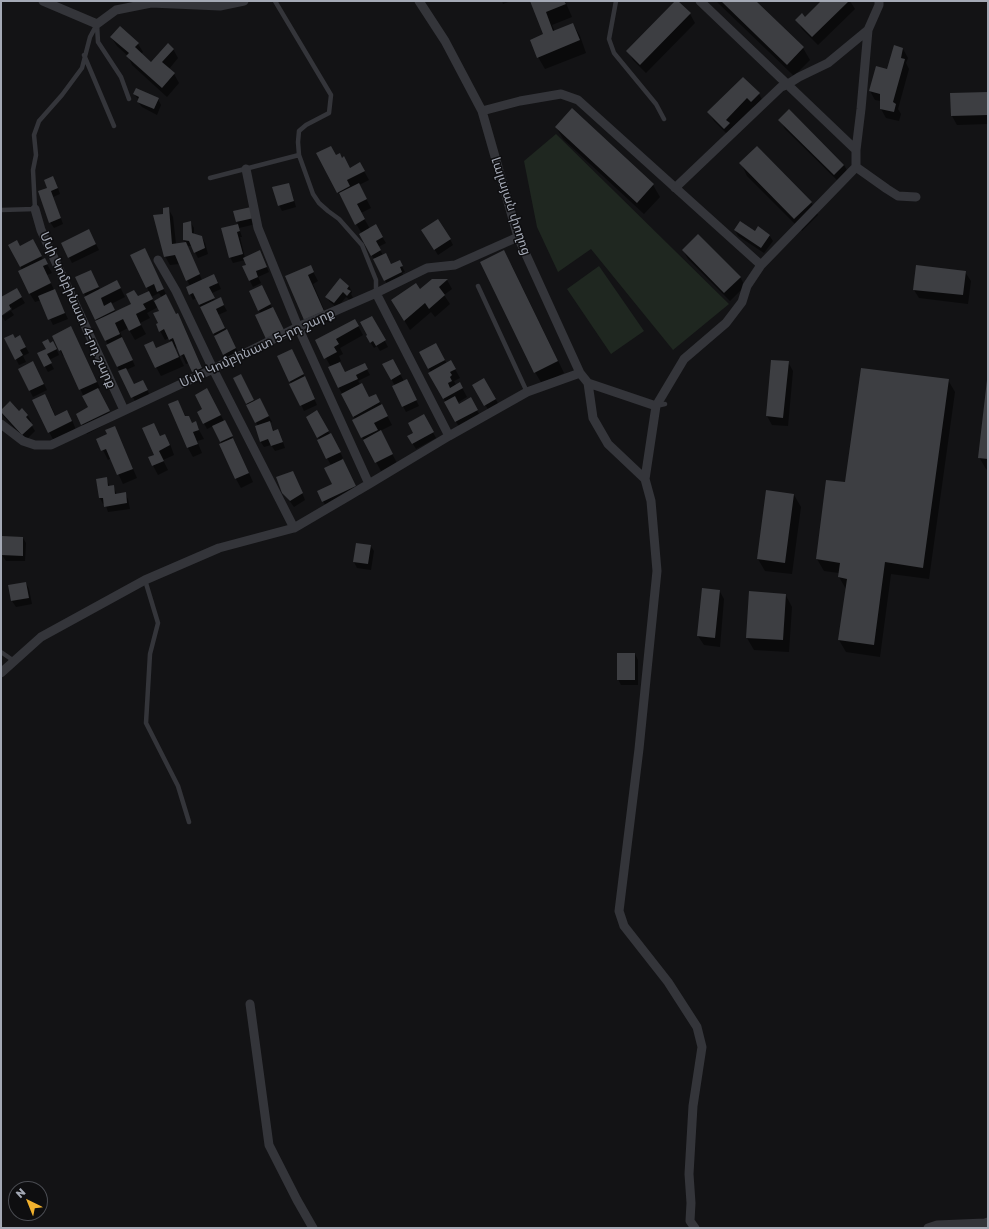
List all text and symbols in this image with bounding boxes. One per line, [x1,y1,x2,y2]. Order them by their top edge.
street label: Լալայան փողոց [488,155,534,257]
street label: Մսի Կոմբինատ 4-րդ շարք [36,229,120,391]
street label: Մսի Կոմբինատ 5-րդ շարք [177,305,337,391]
north arrow [8,1181,48,1221]
text: N [13,1185,28,1200]

